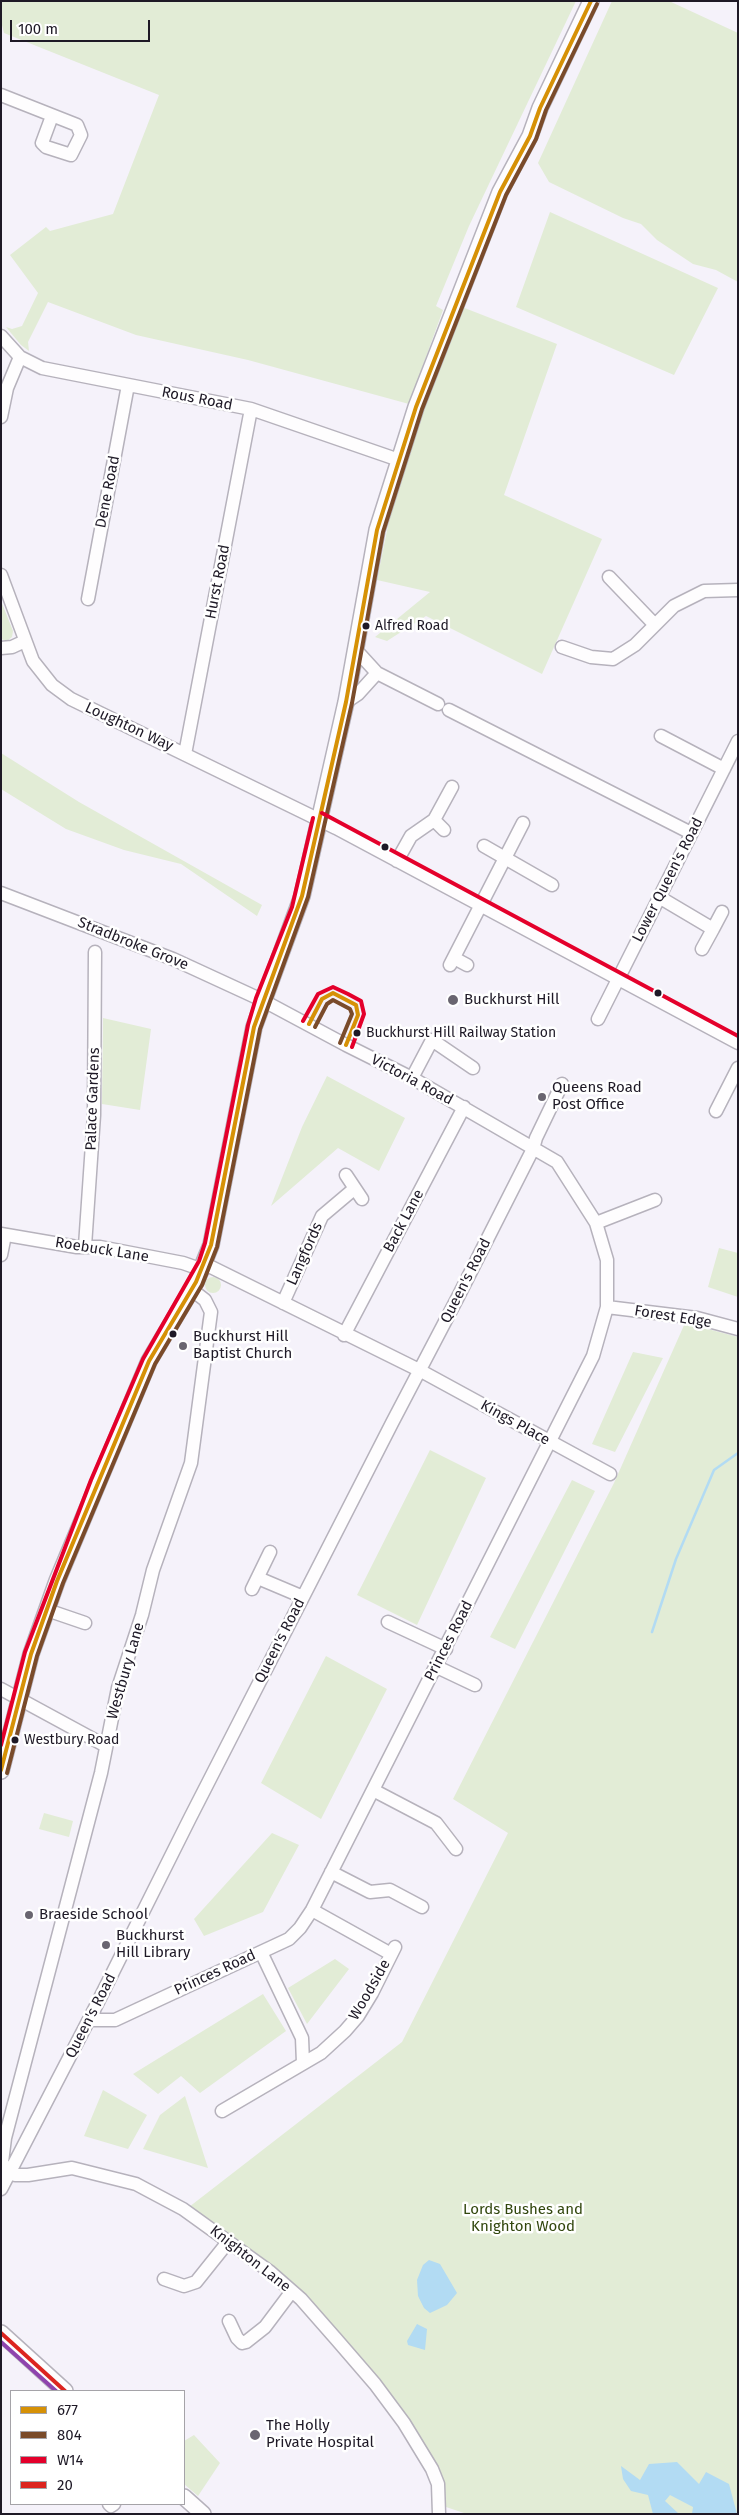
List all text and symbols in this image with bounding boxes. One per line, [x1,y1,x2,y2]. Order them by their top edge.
scale bar [12,10,152,42]
text: 100 m [18,20,58,38]
street label: Rous Road [160,383,234,415]
street label: Dene Road [92,454,124,530]
street label: Hurst Road [202,543,234,621]
place label: Alfred Road [375,618,449,634]
marker: Alfred Road [361,621,371,631]
street label: Loughton Way [82,699,176,755]
street label: Lower Queen's Road [629,815,707,945]
unlabelled marker [380,842,390,852]
street label: Stradbroke Grove [75,914,191,974]
unlabelled marker [653,988,663,998]
place label: Buckhurst Hill [464,991,559,1009]
marker: Buckhurst Hill [446,993,460,1007]
place label: Buckhurst Hill Railway Station [366,1025,556,1041]
marker: Buckhurst Hill Railway Station [352,1028,362,1038]
street label: Palace Gardens [82,1047,104,1151]
street label: Victoria Road [368,1051,456,1109]
place label: Queens Road Post Office [552,1079,642,1114]
marker: Queens Road Post Office [536,1091,548,1103]
street label: Back Lane [380,1187,428,1255]
street label: Langfords [283,1220,327,1288]
street label: Roebuck Lane [54,1234,150,1266]
street label: Queen's Road [437,1236,495,1326]
street label: Forest Edge [633,1302,713,1332]
place label: Buckhurst Hill Baptist Church [193,1328,292,1363]
unlabelled marker [168,1329,178,1339]
marker: Buckhurst Hill Baptist Church [177,1340,189,1352]
street label: Kings Place [477,1397,553,1449]
street label: Queen's Road [251,1596,309,1686]
street label: Princes Road [421,1598,477,1684]
street label: Westbury Lane [104,1620,148,1722]
place label: Westbury Road [24,1732,119,1748]
marker: Westbury Road [10,1735,20,1745]
place label: Braeside School [39,1906,148,1924]
marker: Braeside School [23,1909,35,1921]
place label: Buckhurst Hill Library [116,1927,190,1962]
marker: Buckhurst Hill Library [100,1939,112,1951]
street label: Princes Road [171,1946,259,2000]
street label: Woodside [345,1956,395,2024]
street label: Queen's Road [62,1971,120,2061]
park label: Lords Bushes and Knighton Wood [463,2201,583,2236]
street label: Knighton Lane [206,2222,294,2296]
legend [10,2390,185,2505]
text: 677 [57,2401,78,2419]
place label: The Holly Private Hospital [266,2417,374,2452]
text: 804 [57,2426,82,2444]
marker: The Holly Private Hospital [248,2428,262,2442]
text: W14 [57,2451,84,2469]
text: 20 [57,2476,73,2494]

